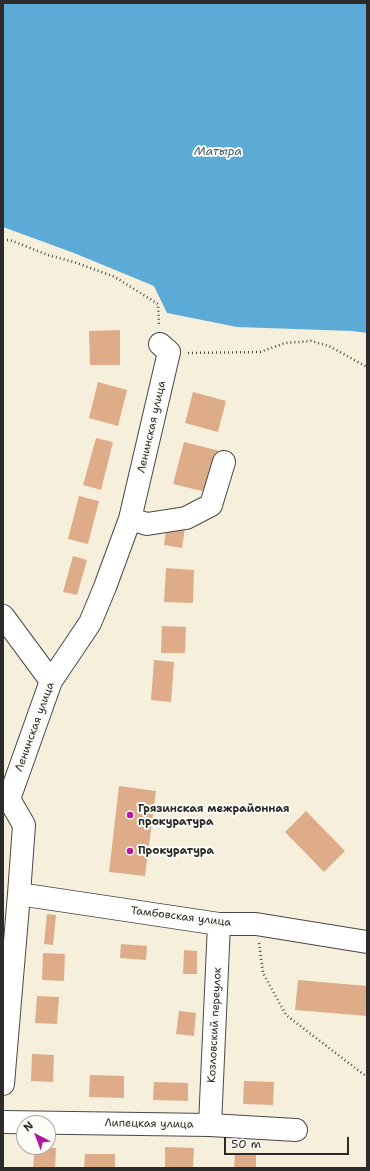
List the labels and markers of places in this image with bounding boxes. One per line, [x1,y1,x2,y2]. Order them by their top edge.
place label: Грязинская межрайонная прокуратура [138,802,289,828]
marker: Грязинская межрайонная прокуратура [125,810,135,820]
place label: Прокуратура [138,844,214,858]
marker: Прокуратура [125,846,135,856]

